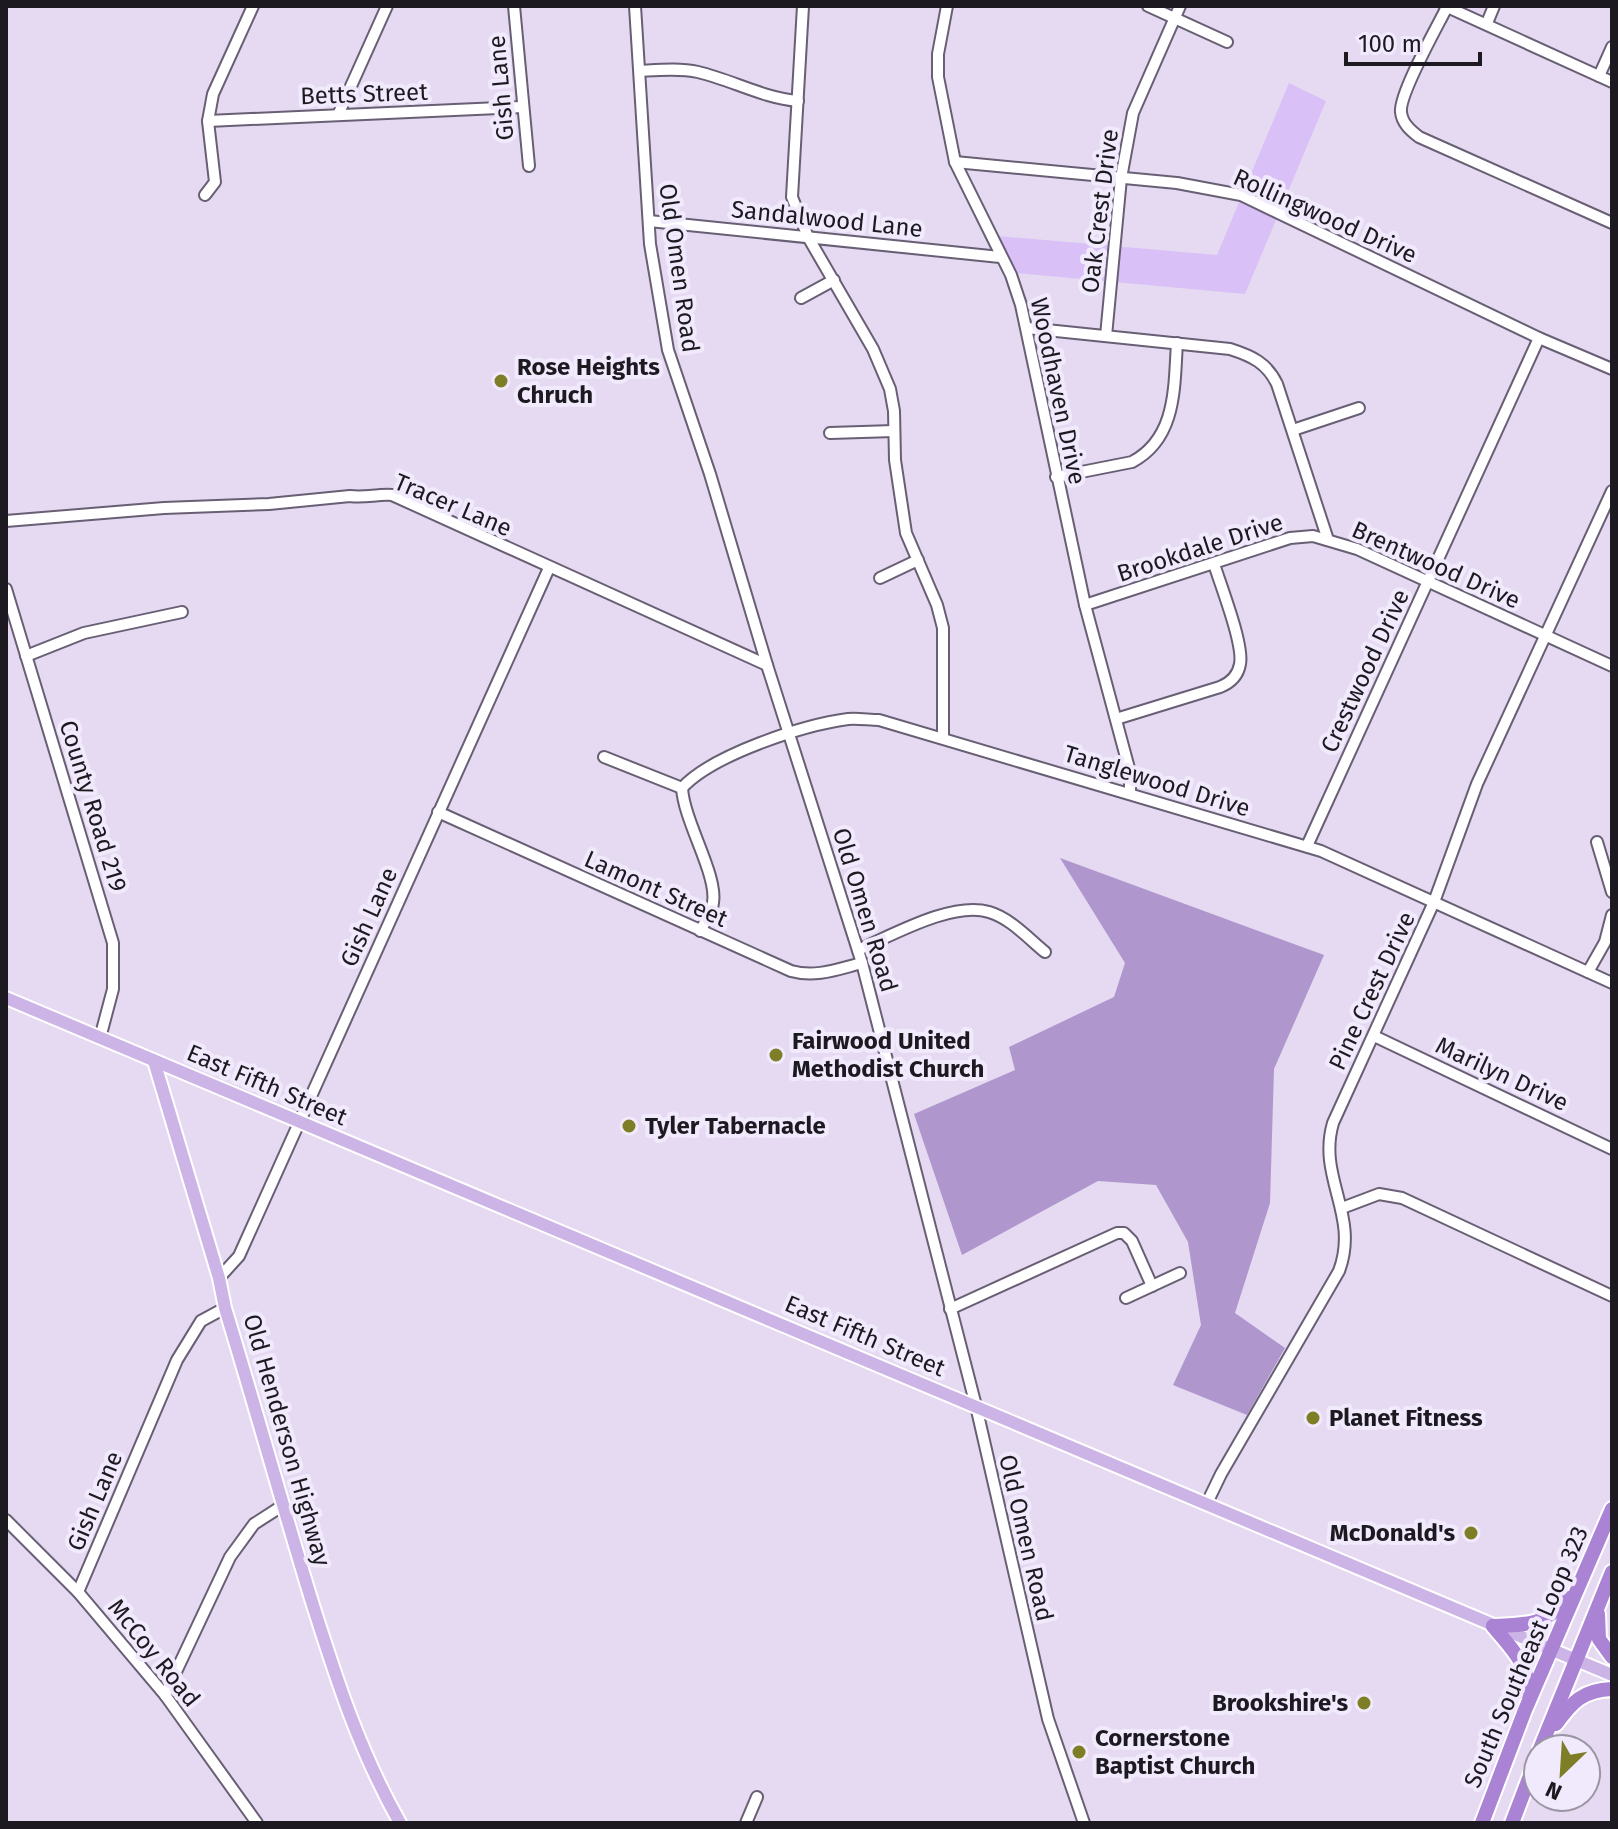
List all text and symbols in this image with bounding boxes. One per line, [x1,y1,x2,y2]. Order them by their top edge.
scale bar [1346,16,1480,66]
text: 100 m [1358,30,1422,58]
street label: Gish Lane [482,34,520,142]
street label: Betts Street [300,78,429,110]
street label: Oak Crest Drive [1076,127,1124,295]
street label: Rollingwood Drive [1229,163,1421,269]
street label: Old Omen Road [653,182,705,354]
street label: Sandalwood Lane [730,195,924,243]
street label: Woodhaven Drive [1025,295,1091,487]
place label: Rose Heights Chruch [517,353,660,409]
marker: Rose Heights Chruch [492,372,510,390]
street label: Tracer Lane [390,468,516,542]
street label: Brookdale Drive [1113,508,1287,588]
street label: Brentwood Drive [1348,515,1524,615]
street label: Crestwood Drive [1315,585,1415,757]
street label: County Road 219 [54,717,132,895]
street label: Tanglewood Drive [1061,739,1253,823]
street label: Old Omen Road [827,824,903,996]
street label: Lamont Street [580,845,732,933]
street label: Gish Lane [335,863,403,971]
street label: Pine Crest Drive [1323,907,1421,1075]
place label: Fairwood United Methodist Church [792,1027,984,1083]
street label: Marilyn Drive [1431,1031,1573,1117]
street label: East Fifth Street [183,1039,352,1132]
marker: Fairwood United Methodist Church [767,1046,785,1064]
place label: Tyler Tabernacle [645,1112,826,1140]
marker: Tyler Tabernacle [620,1117,638,1135]
street label: East Fifth Street [781,1290,950,1383]
street label: Old Henderson Highway [238,1311,336,1569]
place label: Planet Fitness [1329,1404,1483,1432]
marker: Planet Fitness [1304,1409,1322,1427]
street label: Gish Lane [62,1447,128,1555]
street label: Old Omen Road [993,1452,1059,1624]
place label: McDonald's [1330,1519,1455,1547]
street label: South Southeast Loop 323 [1458,1522,1594,1792]
marker: McDonald's [1462,1524,1480,1542]
street label: McCoy Road [102,1593,206,1713]
place label: Brookshire's [1212,1689,1348,1717]
marker: Brookshire's [1355,1694,1373,1712]
place label: Cornerstone Baptist Church [1095,1724,1255,1780]
north arrow [1522,1733,1602,1813]
marker: Cornerstone Baptist Church [1070,1743,1088,1761]
text: N [1541,1775,1566,1806]

